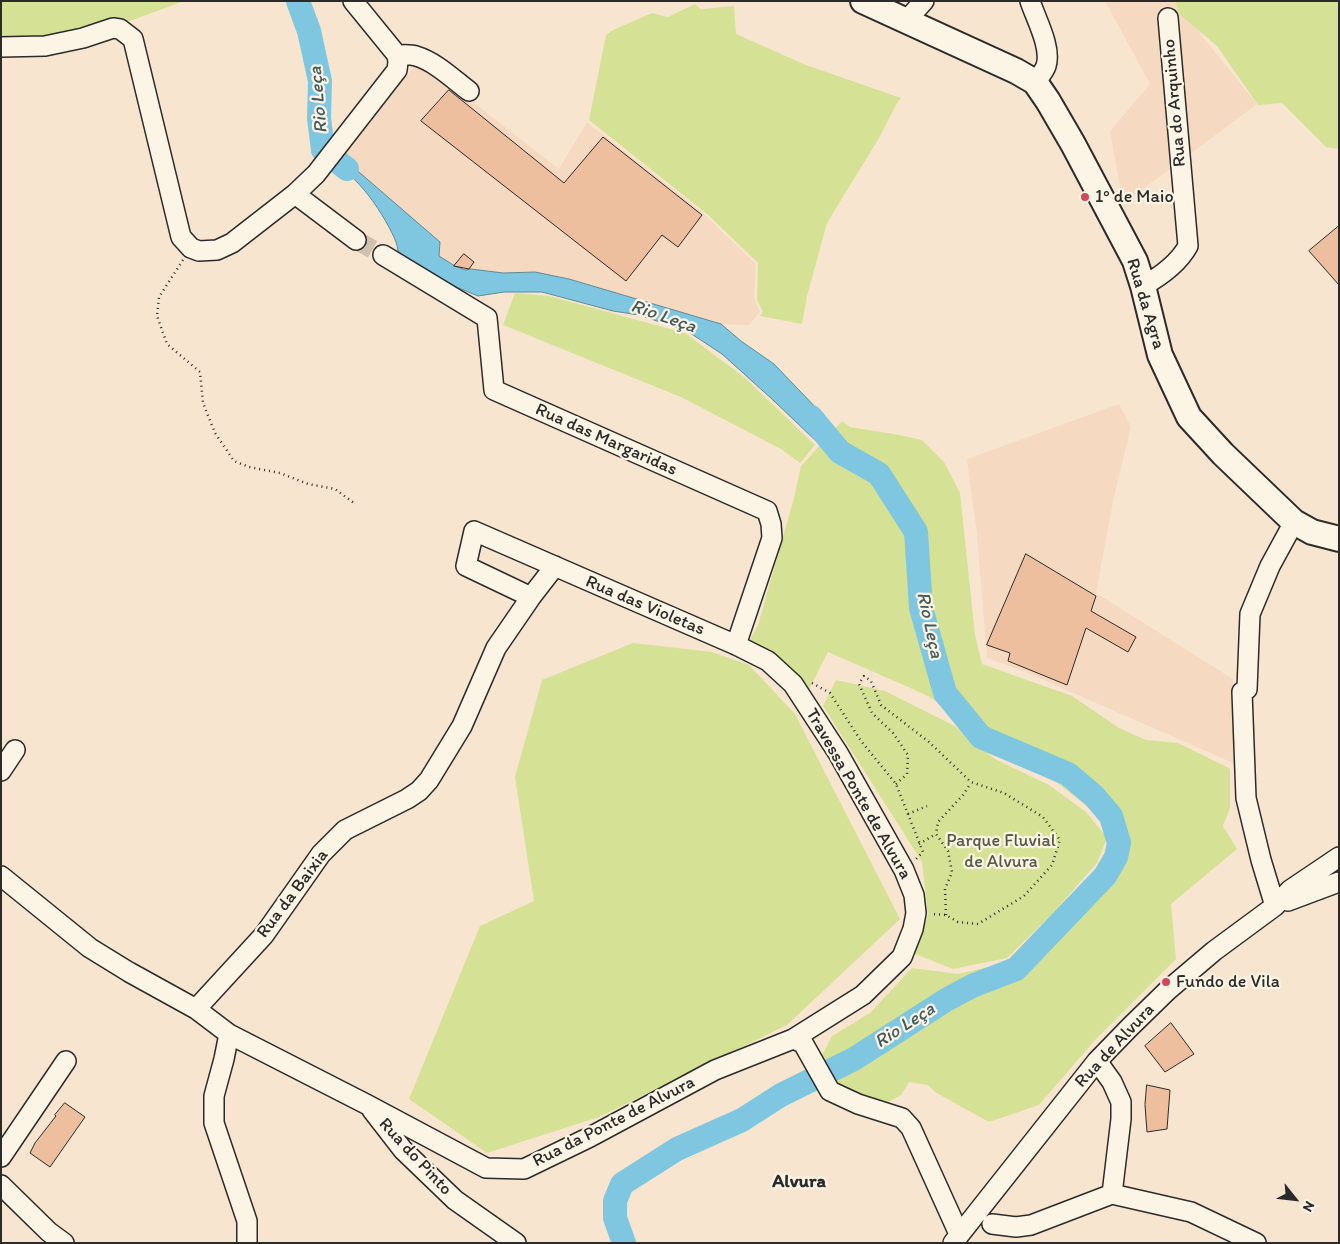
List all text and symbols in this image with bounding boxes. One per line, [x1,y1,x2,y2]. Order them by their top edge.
street label: Rua do Arquinho [1159,38,1191,168]
water label: Rio Leça [305,66,333,134]
place label: 1º de Maio [1095,186,1174,208]
marker: 1º de Maio [1079,191,1091,203]
street label: Rua da Agra [1121,256,1169,352]
water label: Rio Leça [628,295,698,339]
street label: Rua das Margaridas [532,399,680,481]
street label: Rua das Violetas [582,571,708,641]
water label: Rio Leça [911,590,947,660]
street label: Travessa Ponte de Alvura [800,705,916,883]
park label: Parque Fluvial de Alvura [946,830,1056,872]
street label: Rua da Baixia [253,845,333,943]
place label: Fundo de Vila [1176,971,1280,993]
marker: Fundo de Vila [1160,976,1172,988]
water label: Rio Leça [871,998,939,1054]
street label: Rua de Alvura [1071,999,1159,1093]
street label: Rua da Ponte de Alvura [529,1072,699,1172]
street label: Rua do Pinto [374,1114,456,1200]
district label: Alvura [772,1171,826,1193]
north arrow [1270,1174,1320,1224]
text: N [1299,1198,1318,1215]

